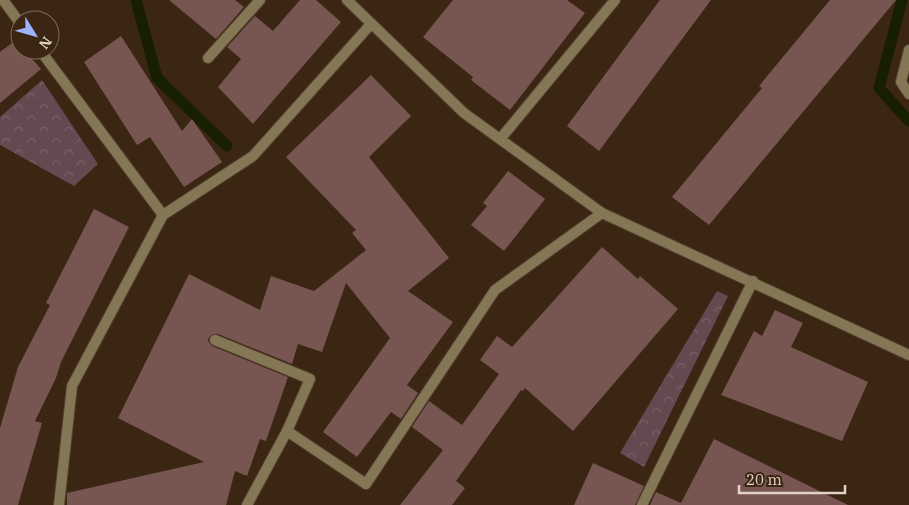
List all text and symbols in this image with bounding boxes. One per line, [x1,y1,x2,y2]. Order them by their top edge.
north arrow [10,10,60,60]
text: N [35,33,56,53]
scale bar [739,462,845,494]
text: 20 m [746,470,782,489]

